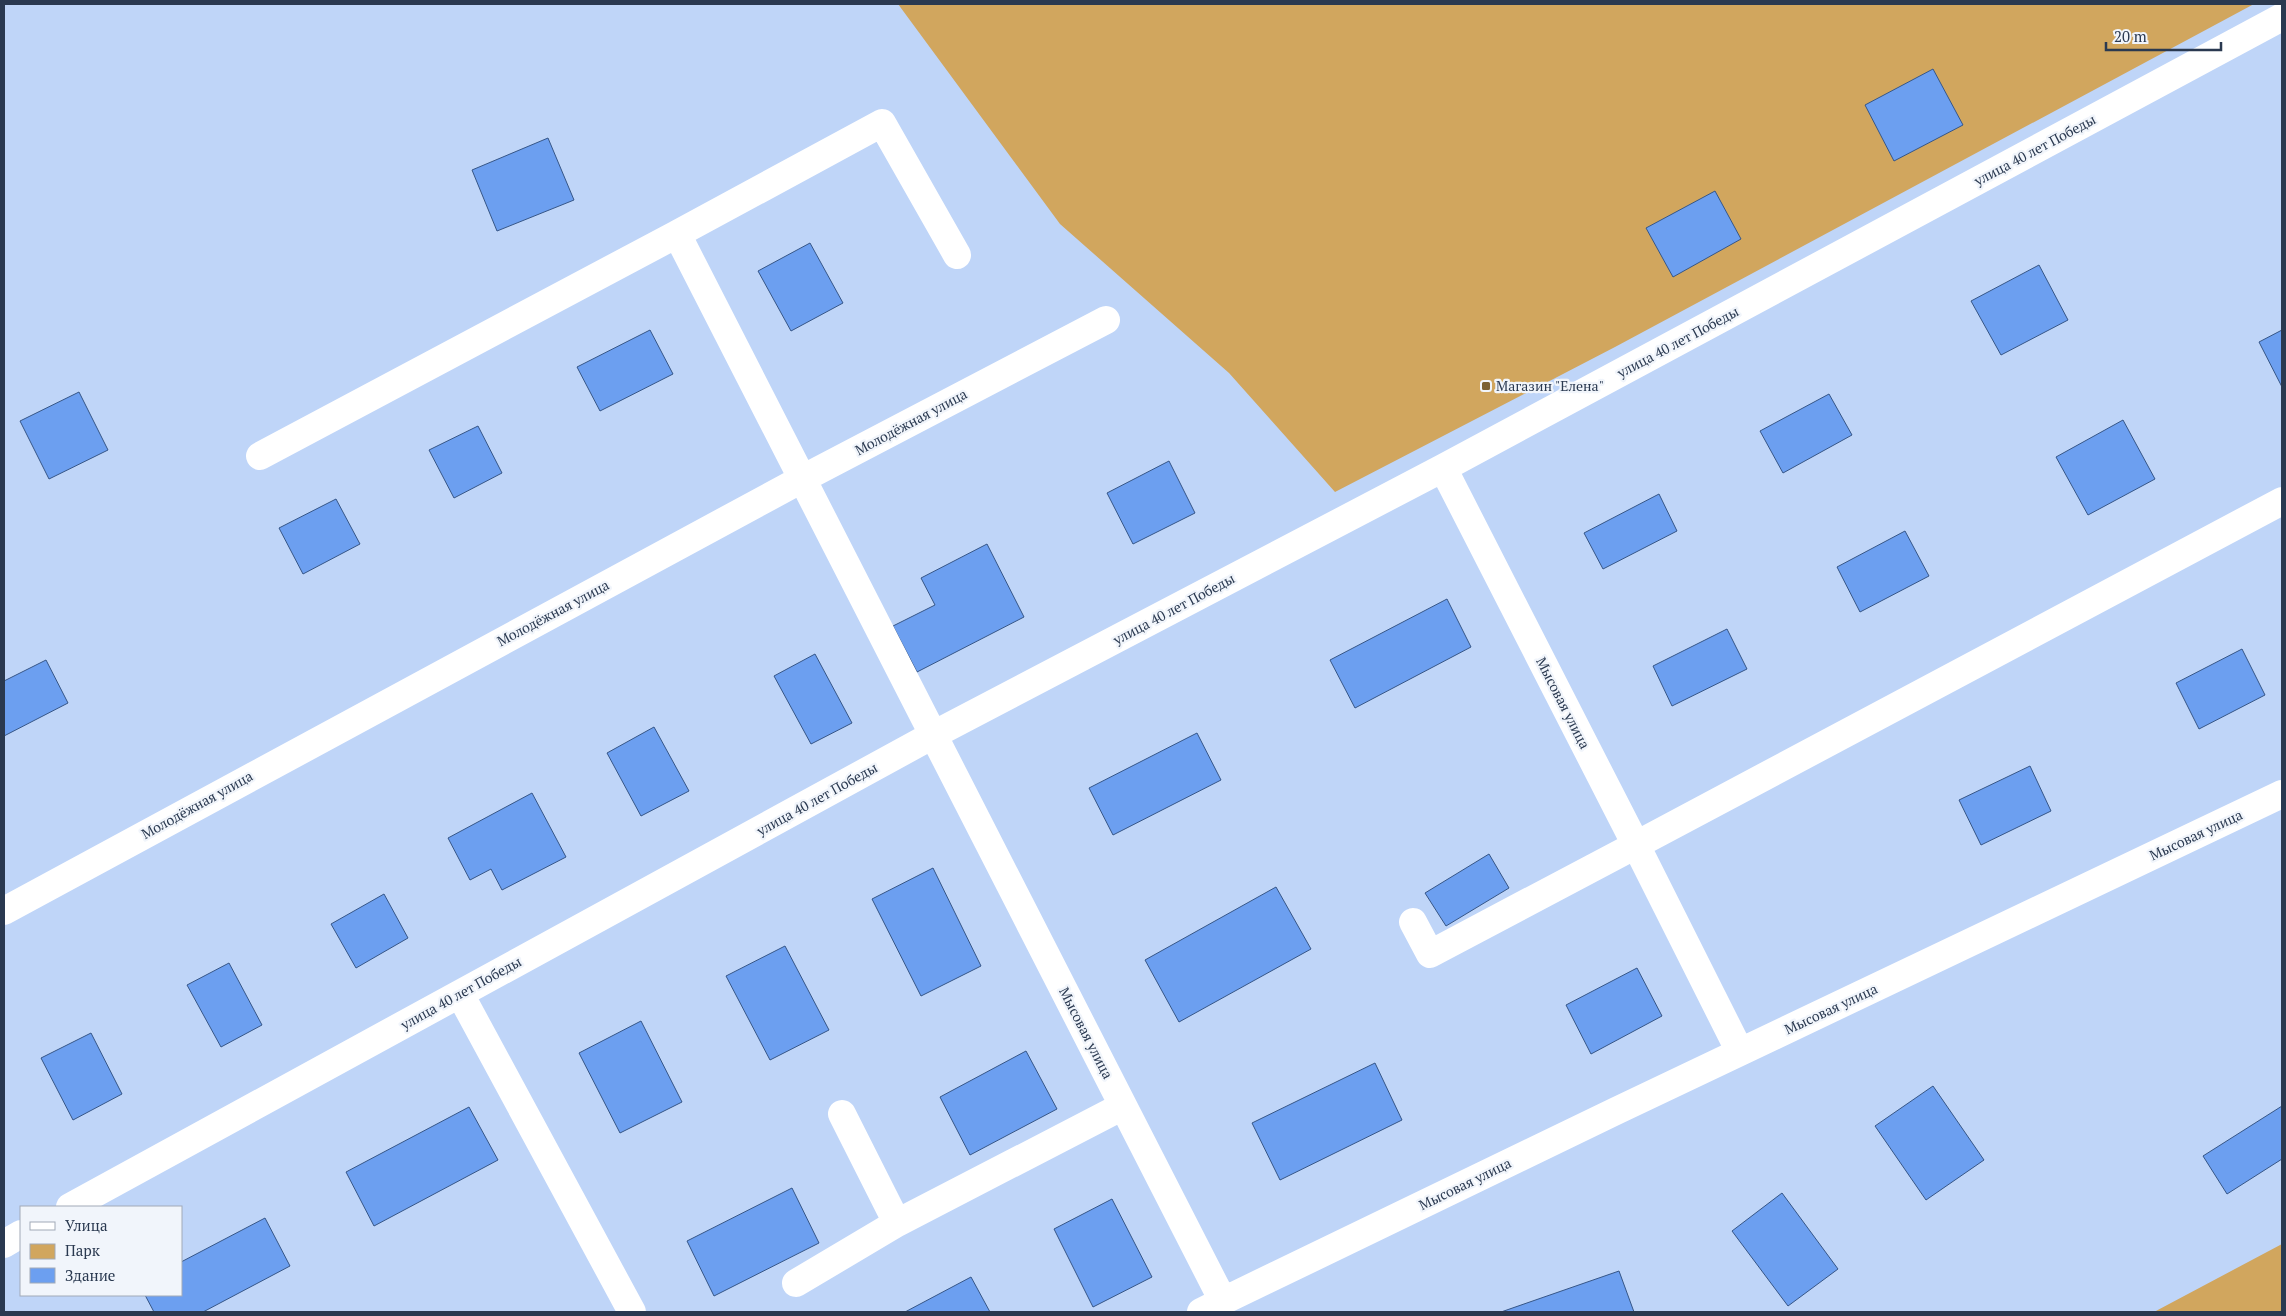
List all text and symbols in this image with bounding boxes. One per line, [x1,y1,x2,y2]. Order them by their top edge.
scale bar [2106,20,2221,52]
text: 20 m [2114,26,2147,46]
street label: улица 40 лет Победы [1970,109,2099,190]
street label: улица 40 лет Победы [1613,301,1742,382]
place label: Магазин "Елена" [1496,376,1604,395]
marker: Магазин "Елена" [1480,380,1492,392]
street label: Молодёжная улица [851,384,970,459]
street label: улица 40 лет Победы [1109,568,1238,649]
street label: Молодёжная улица [493,575,612,650]
street label: Мысовая улица [1532,654,1595,752]
street label: улица 40 лет Победы [752,757,881,840]
street label: Молодёжная улица [138,766,256,843]
street label: Мысовая улица [2146,805,2245,864]
street label: улица 40 лет Победы [396,951,525,1034]
street label: Мысовая улица [1781,979,1880,1038]
street label: Мысовая улица [1055,984,1118,1082]
street label: Мысовая улица [1415,1153,1514,1214]
legend [20,1206,182,1296]
text: Улица [65,1215,108,1235]
text: Парк [65,1240,101,1260]
text: Здание [65,1265,115,1285]

